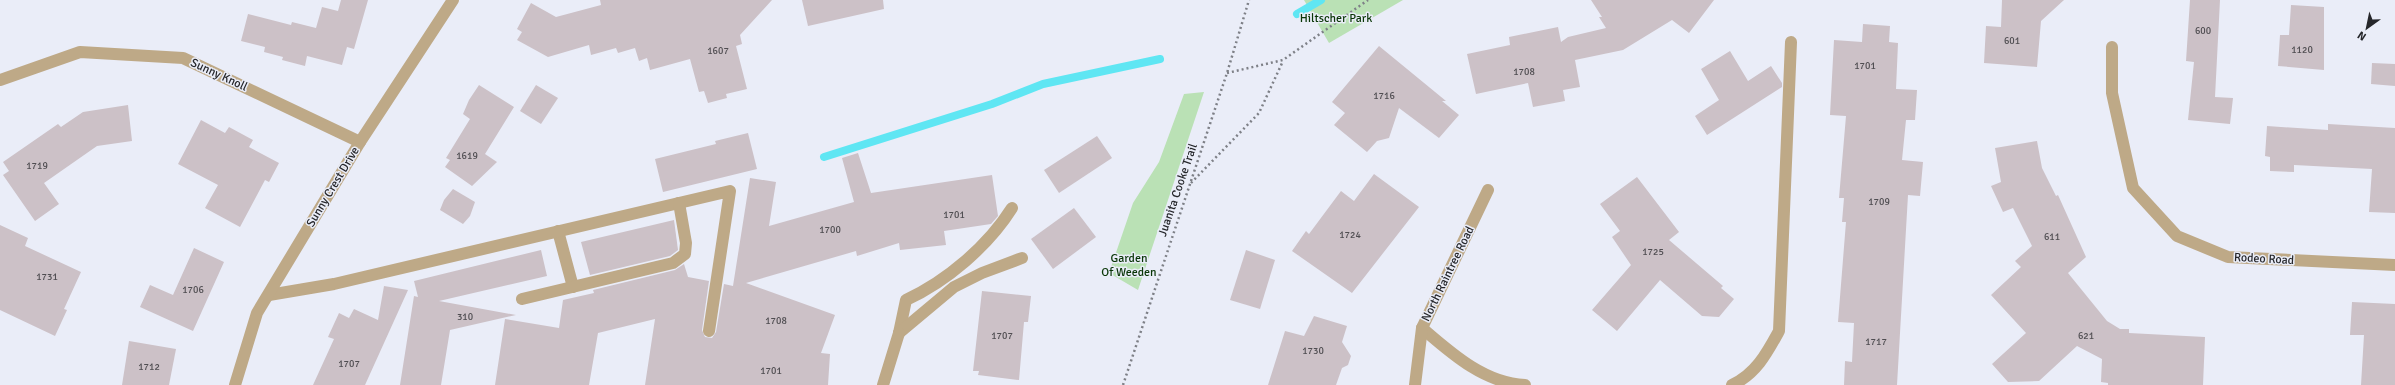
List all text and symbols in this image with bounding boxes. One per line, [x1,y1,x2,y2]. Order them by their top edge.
north arrow [2347,8,2387,48]
park label: Hiltscher Park [1300,11,1372,26]
house number: 600 [2195,25,2211,37]
text: N [2355,28,2369,44]
house number: 601 [2004,35,2020,47]
house number: 1120 [2291,44,2313,56]
house number: 1607 [707,45,729,57]
street label: Sunny Knoll [188,55,250,95]
house number: 1701 [1854,60,1876,72]
house number: 1708 [1513,66,1535,78]
house number: 1716 [1373,90,1395,102]
street label: Juanita Cooke Trail [1155,141,1201,238]
street label: Sunny Crest Drive [303,144,363,230]
house number: 1619 [456,150,478,162]
house number: 1719 [26,160,48,172]
house number: 1709 [1868,196,1890,208]
house number: 1701 [943,209,965,221]
house number: 1700 [819,224,841,236]
street label: North Raintree Road [1418,224,1478,324]
house number: 1724 [1339,229,1361,241]
house number: 611 [2044,231,2060,243]
house number: 1725 [1642,246,1664,258]
street label: Rodeo Road [2234,250,2294,268]
park label: Garden Of Weeden [1101,251,1157,280]
house number: 1731 [36,271,58,283]
house number: 1706 [182,284,204,296]
house number: 310 [457,311,473,323]
house number: 1708 [765,315,787,327]
house number: 1707 [991,330,1013,342]
house number: 621 [2078,330,2094,342]
house number: 1717 [1865,336,1887,348]
house number: 1730 [1302,345,1324,357]
house number: 1707 [338,358,360,370]
house number: 1712 [138,361,160,373]
house number: 1701 [760,365,782,377]

